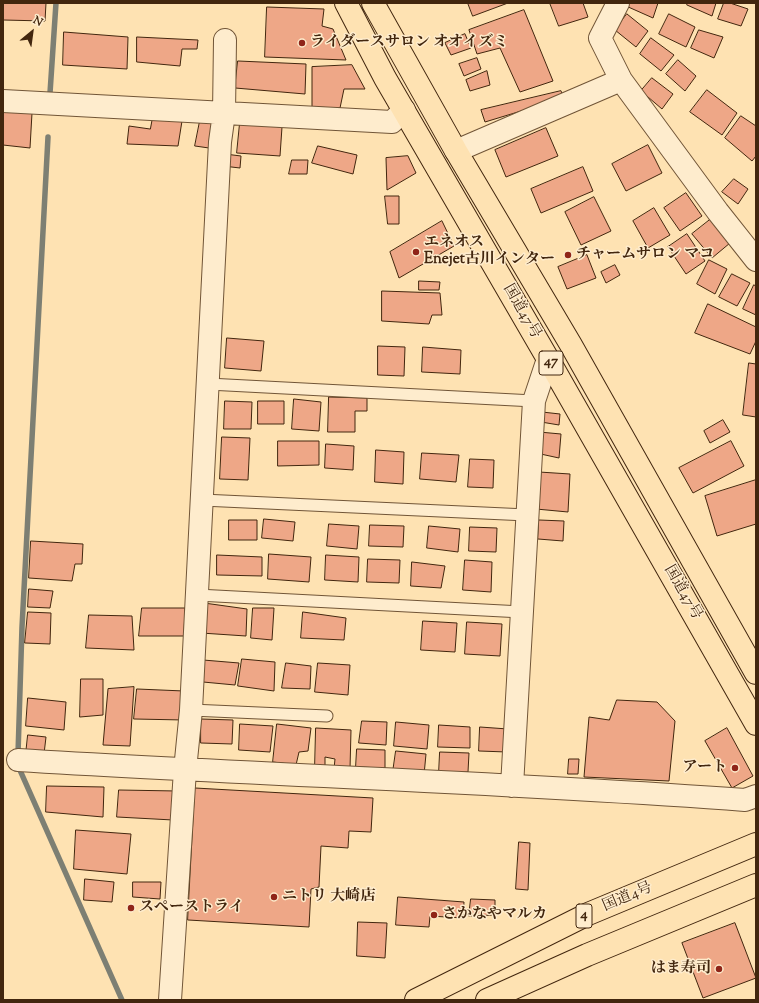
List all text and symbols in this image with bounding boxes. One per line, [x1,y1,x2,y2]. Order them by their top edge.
north arrow [12,12,52,52]
text: N [30,12,46,31]
place label: ライダースサロン オオイズミ [310,34,508,52]
marker: ライダースサロン オオイズミ [297,38,307,48]
place label: エネオス Enejet古川インター [424,234,555,269]
place label: チャームサロン マコ [576,246,714,264]
marker: エネオス Enejet古川インター [411,247,421,257]
marker: チャームサロン マコ [563,250,573,260]
street label: 国道47号 [498,281,544,343]
road number: 47 [539,351,563,375]
street label: 国道47号 [659,562,705,624]
place label: アート [682,759,727,777]
marker: アート [730,763,740,773]
street label: 国道4号 [600,879,656,917]
place label: ニトリ 大崎店 [282,888,375,906]
marker: ニトリ 大崎店 [269,892,279,902]
place label: スペーストライ [139,899,244,917]
marker: スペーストライ [126,903,136,913]
road number: 4 [576,904,592,928]
place label: さかなやマルカ [442,906,547,924]
marker: さかなやマルカ [429,910,439,920]
place label: はま寿司 [651,960,711,978]
marker: はま寿司 [714,964,724,974]

